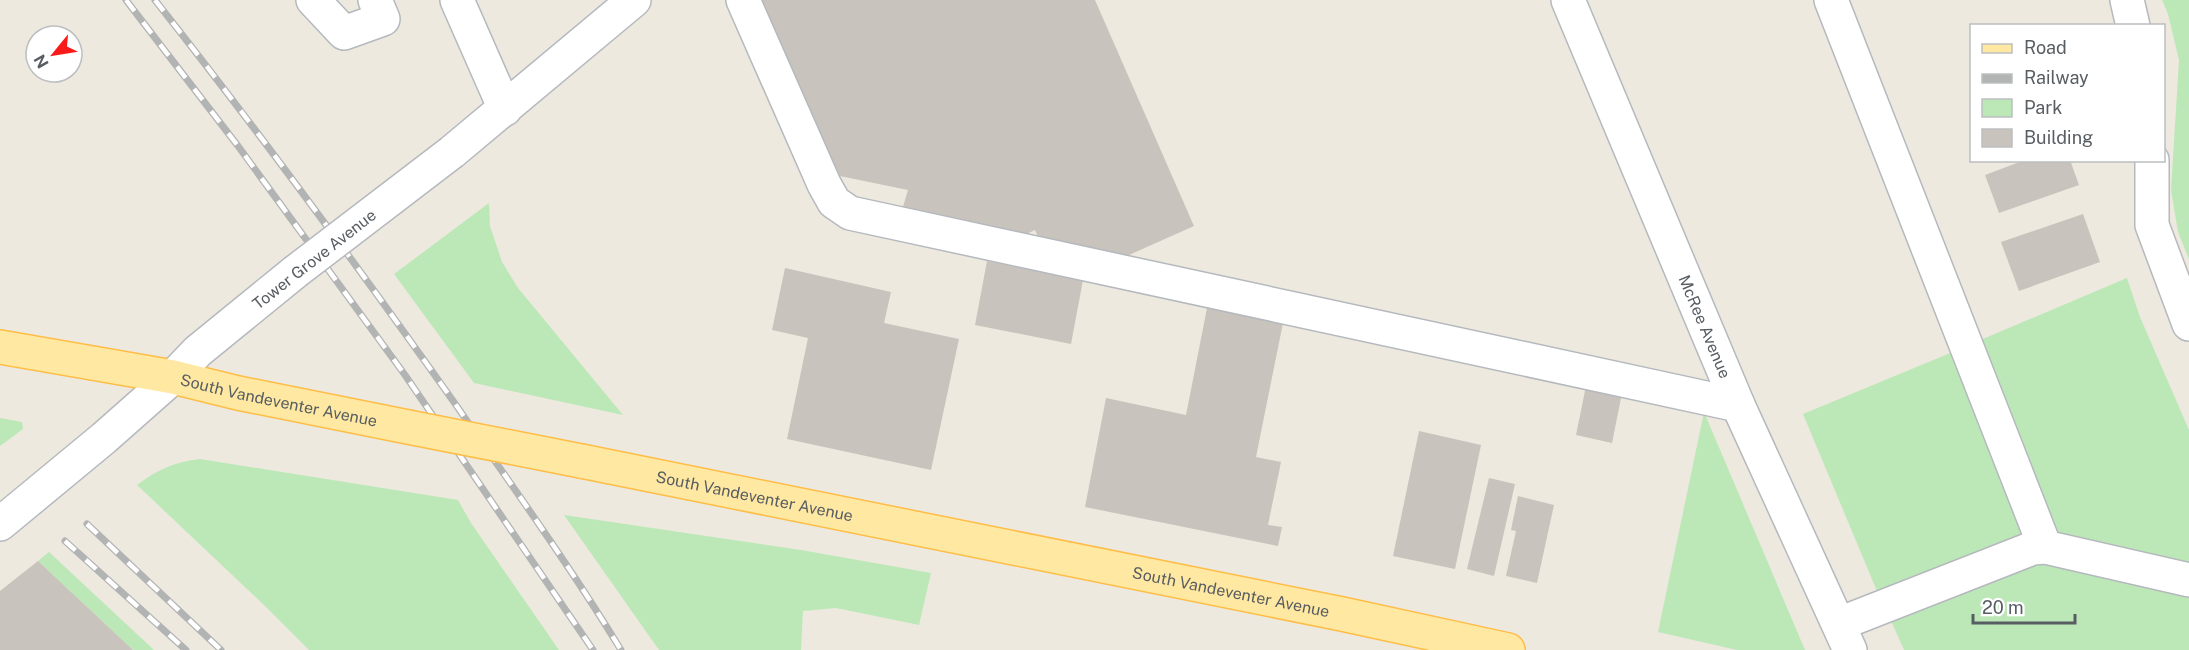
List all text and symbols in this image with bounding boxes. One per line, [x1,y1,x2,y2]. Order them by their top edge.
north arrow [24,24,84,84]
legend [1970,24,2165,162]
text: Road [2024,37,2067,58]
text: N [30,51,53,71]
text: Railway [2024,67,2089,88]
text: Park [2024,97,2062,118]
text: Building [2024,127,2093,148]
street label: Tower Grove Avenue [249,205,380,313]
street label: McRee Avenue [1674,272,1735,381]
street label: South Vandeventer Avenue [178,370,379,431]
street label: South Vandeventer Avenue [654,467,855,525]
street label: South Vandeventer Avenue [1131,563,1331,621]
scale bar [1973,587,2075,625]
text: 20 m [1982,597,2024,618]

